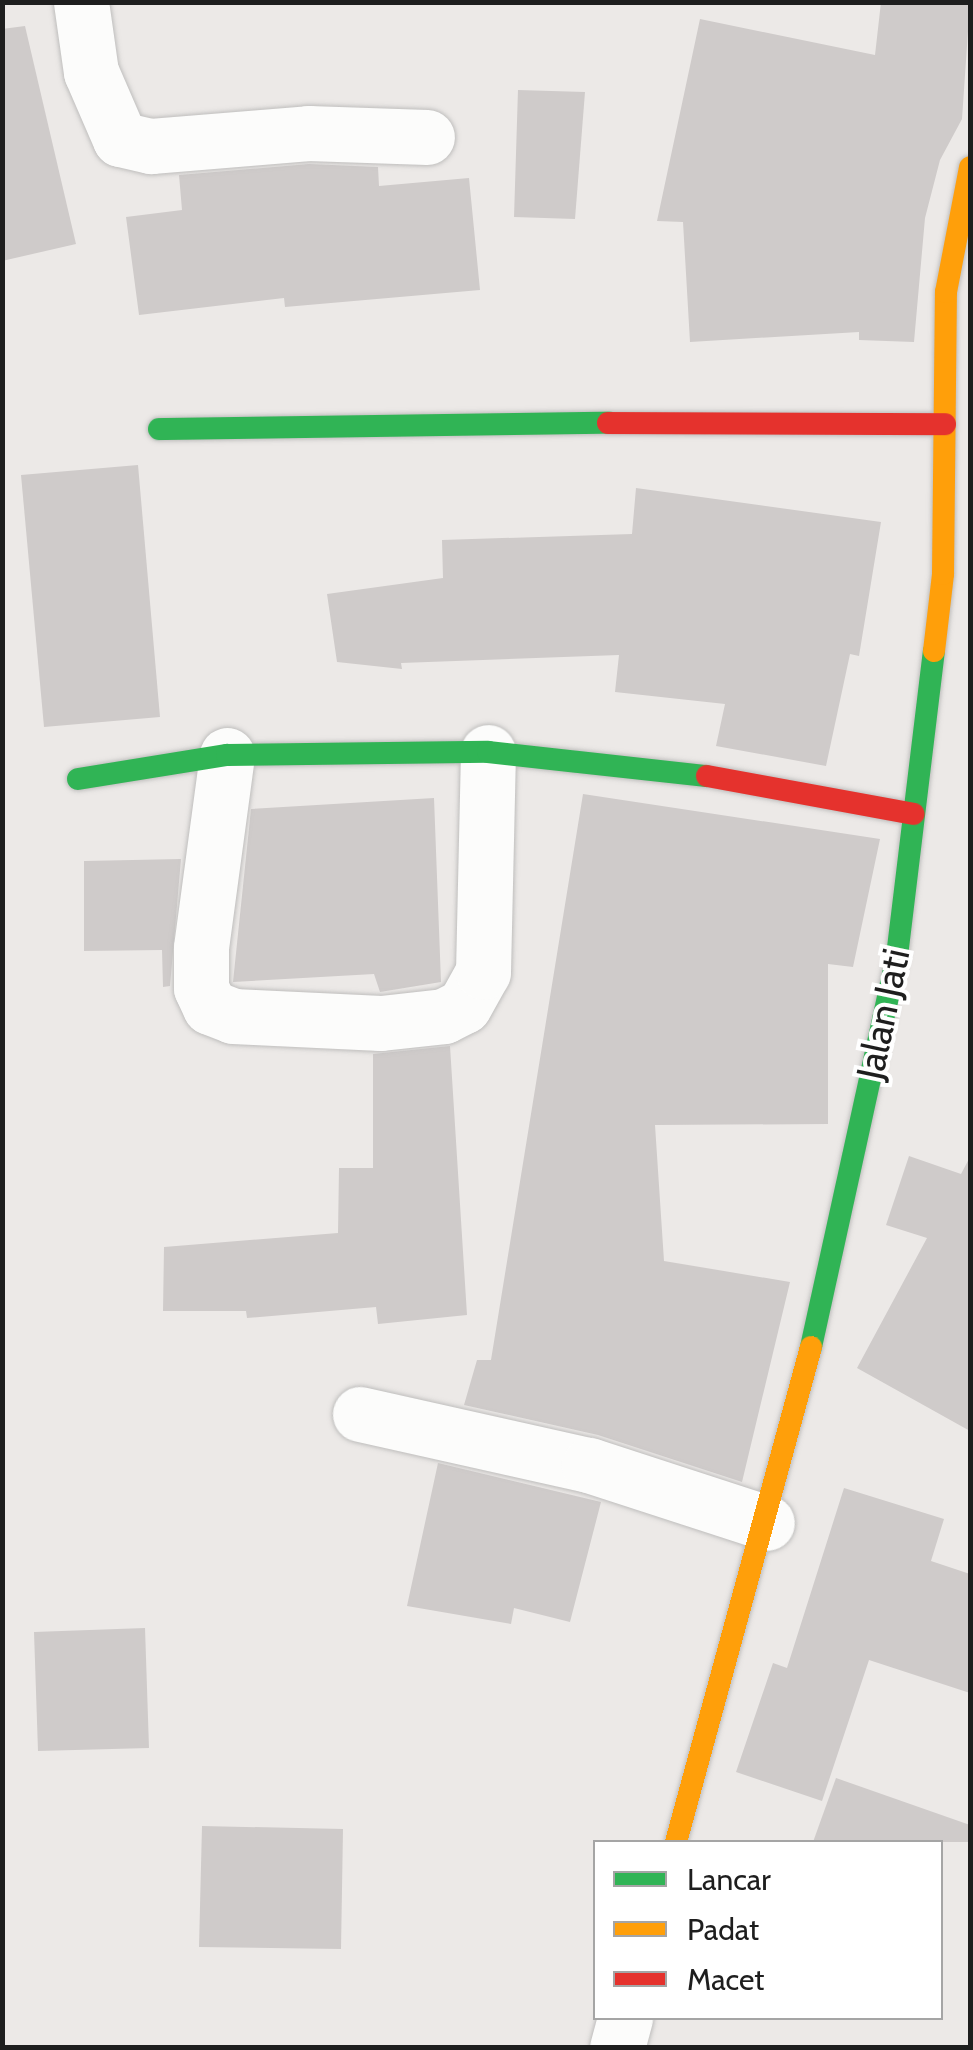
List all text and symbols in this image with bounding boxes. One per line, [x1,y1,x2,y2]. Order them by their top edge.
street label: Jalan Jati [847,944,919,1084]
legend [593,1840,943,2020]
text: Lancar [687,1861,771,1898]
text: Padat [687,1911,759,1948]
text: Macet [687,1961,764,1998]

